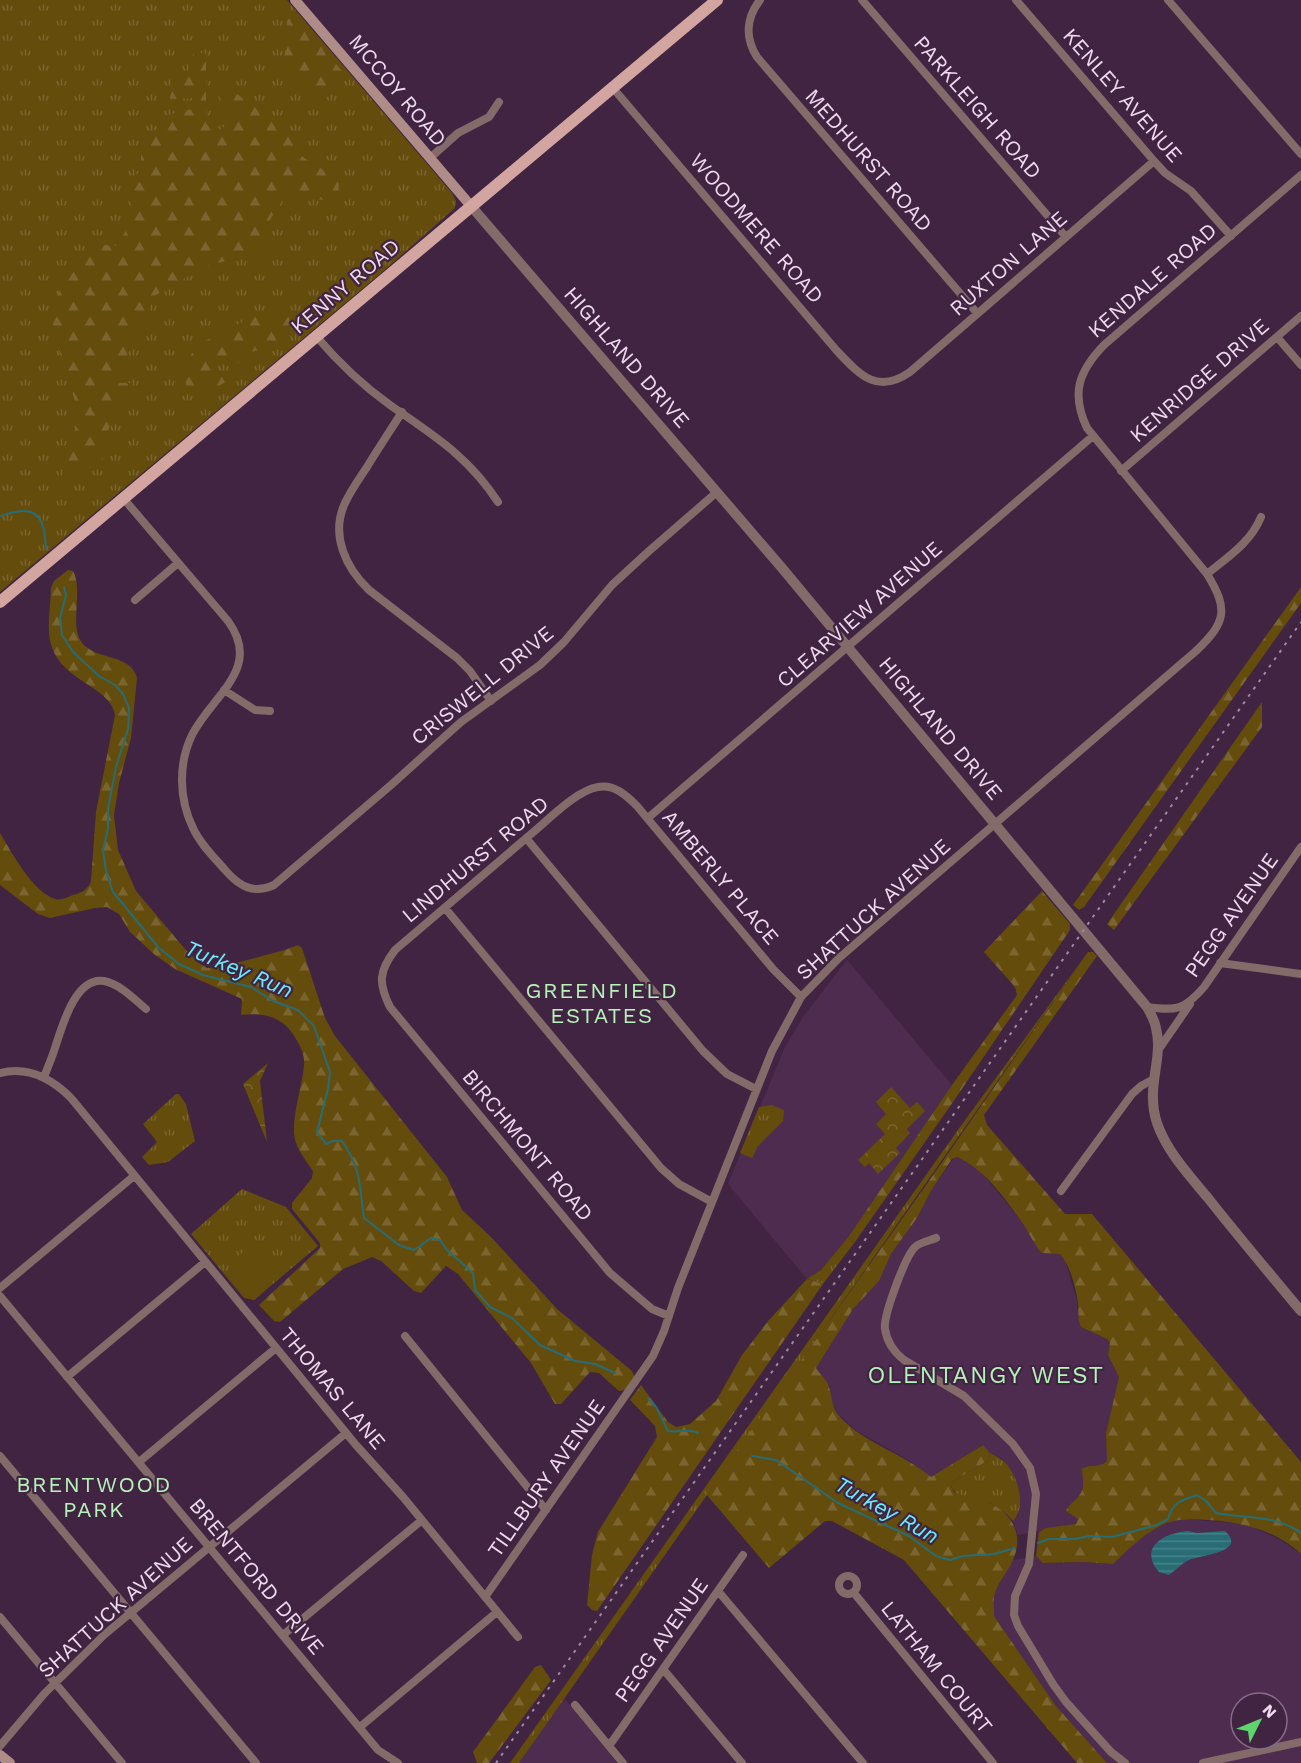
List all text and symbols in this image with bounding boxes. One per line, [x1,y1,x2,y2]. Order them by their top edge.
street label: KENLEY AVENUE [1058,23,1188,167]
street label: MCCOY ROAD [344,29,452,151]
street label: PARKLEIGH ROAD [909,30,1047,184]
street label: MEDHURST ROAD [800,84,938,236]
street label: WOODMERE ROAD [685,148,829,308]
street label: RUXTON LANE [944,205,1072,321]
street label: KENDALE ROAD [1083,217,1221,343]
street label: KENNY ROAD [285,233,405,339]
street label: HIGHLAND DRIVE [559,281,695,433]
street label: KENRIDGE DRIVE [1124,313,1274,447]
street label: CLEARVIEW AVENUE [771,536,947,692]
street label: CRISWELL DRIVE [406,620,558,750]
street label: HIGHLAND DRIVE [874,652,1008,804]
street label: LINDHURST ROAD [397,790,553,928]
street label: AMBERLY PLACE [657,805,785,949]
street label: SHATTUCK AVENUE [791,833,955,985]
street label: PEGG AVENUE [1179,848,1283,982]
water label: Turkey Run [181,935,297,1003]
district label: GREENFIELD ESTATES [526,978,678,1028]
street label: BIRCHMONT ROAD [457,1064,599,1226]
street label: THOMAS LANE [275,1322,391,1454]
district label: OLENTANGY WEST [867,1361,1105,1389]
street label: TILLBURY AVENUE [482,1394,610,1562]
water label: Turkey Run [831,1471,943,1549]
district label: BRENTWOOD PARK [16,1472,172,1522]
street label: BRENTFORD DRIVE [184,1493,330,1659]
street label: SHATTUCK AVENUE [33,1531,197,1683]
street label: PEGG AVENUE [609,1573,713,1707]
street label: LATHAM COURT [876,1596,998,1738]
north arrow [1229,1691,1289,1751]
text: N [1259,1700,1281,1722]

